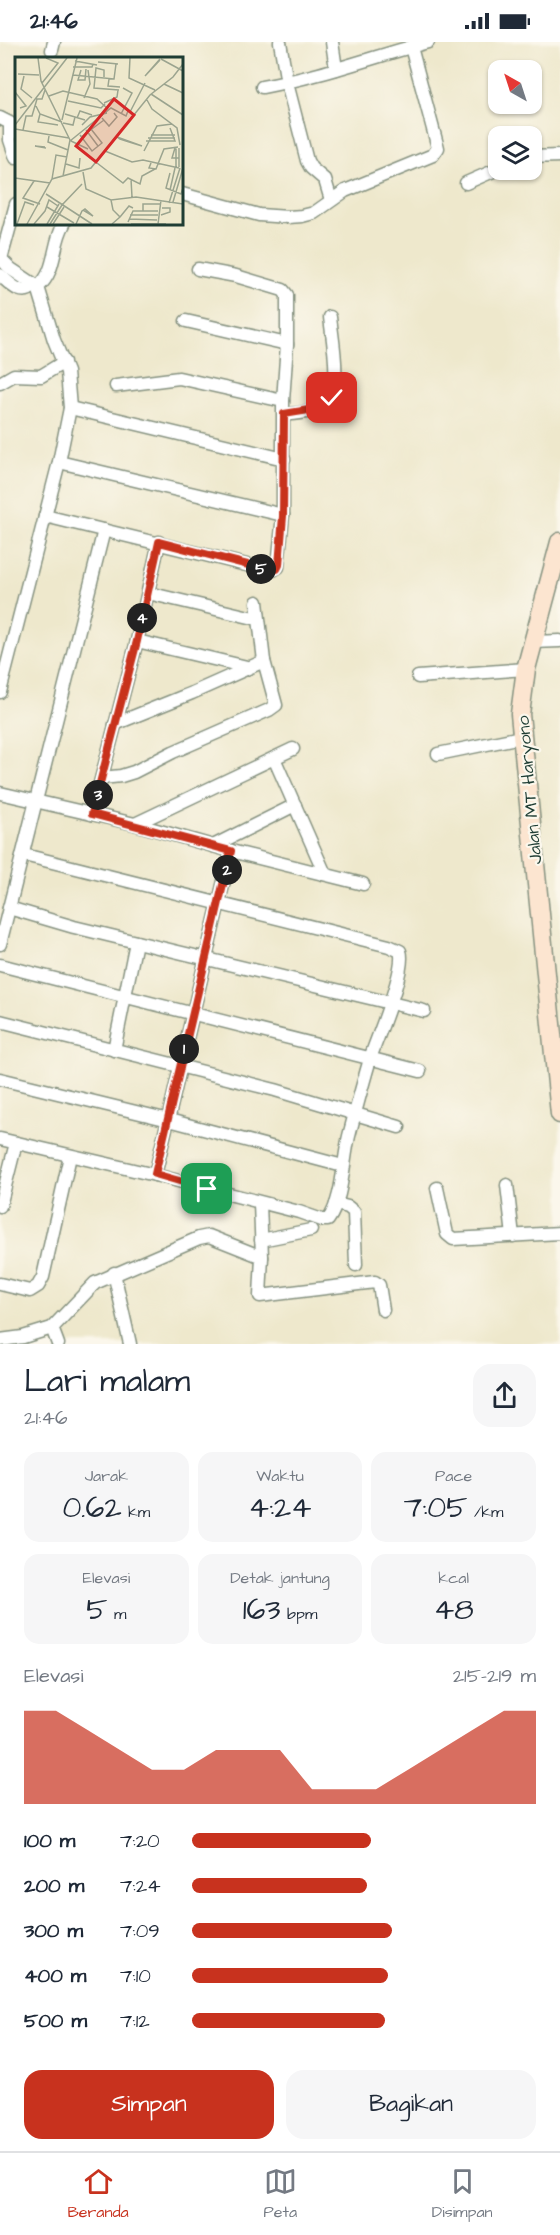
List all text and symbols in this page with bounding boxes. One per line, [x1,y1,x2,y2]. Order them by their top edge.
text: 21:46 [30,6,78,37]
inset map [15,57,183,225]
north arrow [488,60,542,114]
map controls [488,60,542,180]
button: layers [488,126,542,180]
pin [306,372,357,423]
icon: check [315,381,348,414]
pin: 5 [246,554,276,584]
text: 5 [255,558,267,580]
pin: 4 [127,603,157,633]
text: 4 [137,607,147,629]
street label: Jalan MT Haryono [511,714,549,865]
pin: 3 [83,780,113,810]
text: 3 [94,784,102,806]
pin: 2 [212,855,242,885]
text: 2 [222,859,232,881]
pin: 1 [169,1034,199,1064]
text: 1 [183,1038,185,1060]
pin [181,1163,232,1214]
icon: arrive [190,1172,223,1205]
text: Lari malam [24,1358,190,1404]
button: share [473,1364,536,1427]
text: 21:46 [24,1404,68,1432]
text: Jarak [85,1465,128,1487]
text: Waktu [256,1465,304,1487]
text: Pace [435,1465,472,1487]
text: 0.62 [62,1487,122,1529]
text: 4:24 [248,1487,312,1529]
text: 7:05 [404,1487,468,1529]
text: km [122,1501,150,1523]
text: /km [468,1501,503,1523]
text: Elevasi [83,1567,130,1589]
text: Detak jantung [230,1567,330,1589]
text: kcal [438,1567,469,1589]
text: 5 [86,1589,108,1631]
text: 163 [243,1589,281,1631]
text: 48 [434,1589,474,1631]
text: m [108,1603,126,1625]
text: bpm [281,1603,317,1625]
text: Elevasi [24,1662,83,1690]
text: 215–219 m [453,1662,536,1690]
text: 100 m [24,1827,75,1855]
text: 7:20 [120,1827,160,1855]
text: 200 m [24,1872,84,1900]
text: 7:24 [120,1872,161,1900]
text: 300 m [24,1917,83,1945]
text: 7:09 [120,1917,160,1945]
text: 400 m [24,1962,86,1990]
text: 7:10 [120,1962,151,1990]
text: 500 m [24,2007,87,2035]
text: 7:12 [120,2007,150,2035]
button: Simpan [24,2070,274,2139]
button: Bagikan [286,2070,536,2139]
tab: Beranda [67,2165,129,2223]
tab: Peta [264,2165,297,2223]
tab: Disimpan [432,2165,493,2223]

